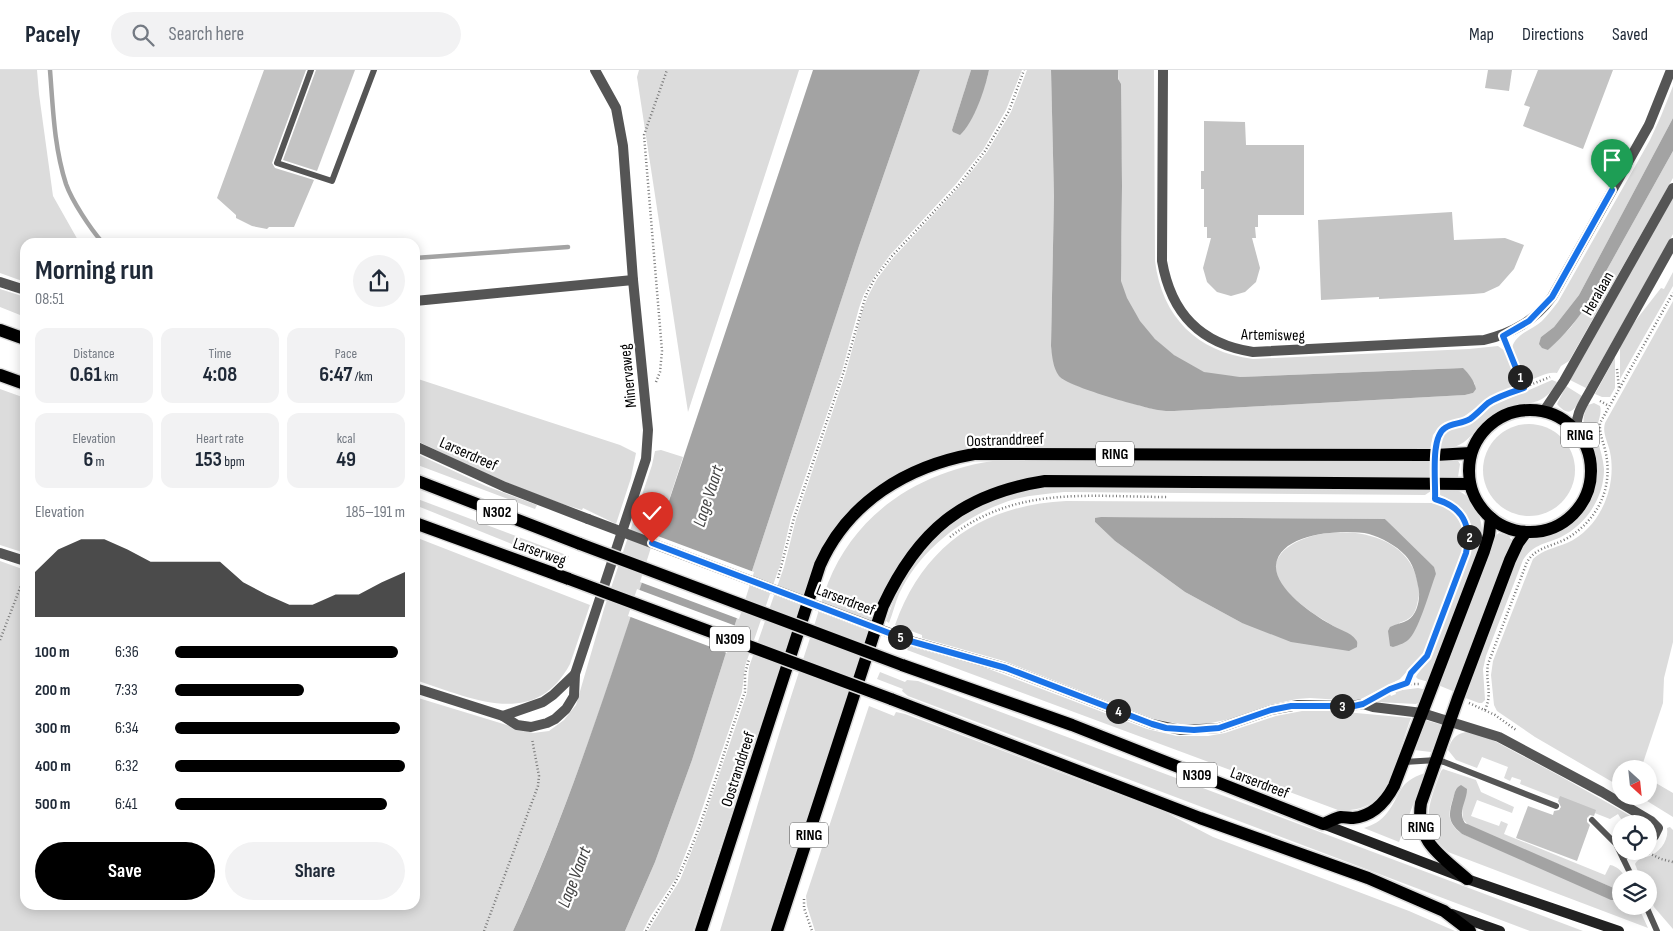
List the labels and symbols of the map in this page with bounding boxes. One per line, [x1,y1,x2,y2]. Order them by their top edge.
pin [1591,139,1633,190]
street label: Heralaan [1578,269,1618,319]
street label: Artemisweg [1240,325,1305,346]
street label: Minervaweg [616,343,641,409]
pin: 1 [1508,364,1532,390]
road number: RING [1561,422,1599,448]
street label: Oostranddreef [966,430,1045,451]
street label: Larserdreef [436,433,501,476]
road number: RING [1096,442,1134,466]
water label: Lage Vaart [689,462,728,530]
pin [631,492,673,543]
road number: N302 [477,500,517,524]
pin: 2 [1456,524,1482,550]
street label: Larserweg [510,534,569,571]
street label: Larserdreef [813,581,878,620]
pin: 5 [888,624,912,650]
road number: N309 [710,626,750,652]
pin: 3 [1330,694,1354,718]
pin: 4 [1106,698,1130,724]
street label: Oostranddreef [717,729,760,809]
north arrow [1612,760,1658,805]
road number: N309 [1177,762,1217,788]
street label: Larserdreef [1227,764,1292,803]
road number: RING [1402,814,1440,840]
road number: RING [790,822,828,848]
water label: Lage Vaart [553,843,596,911]

